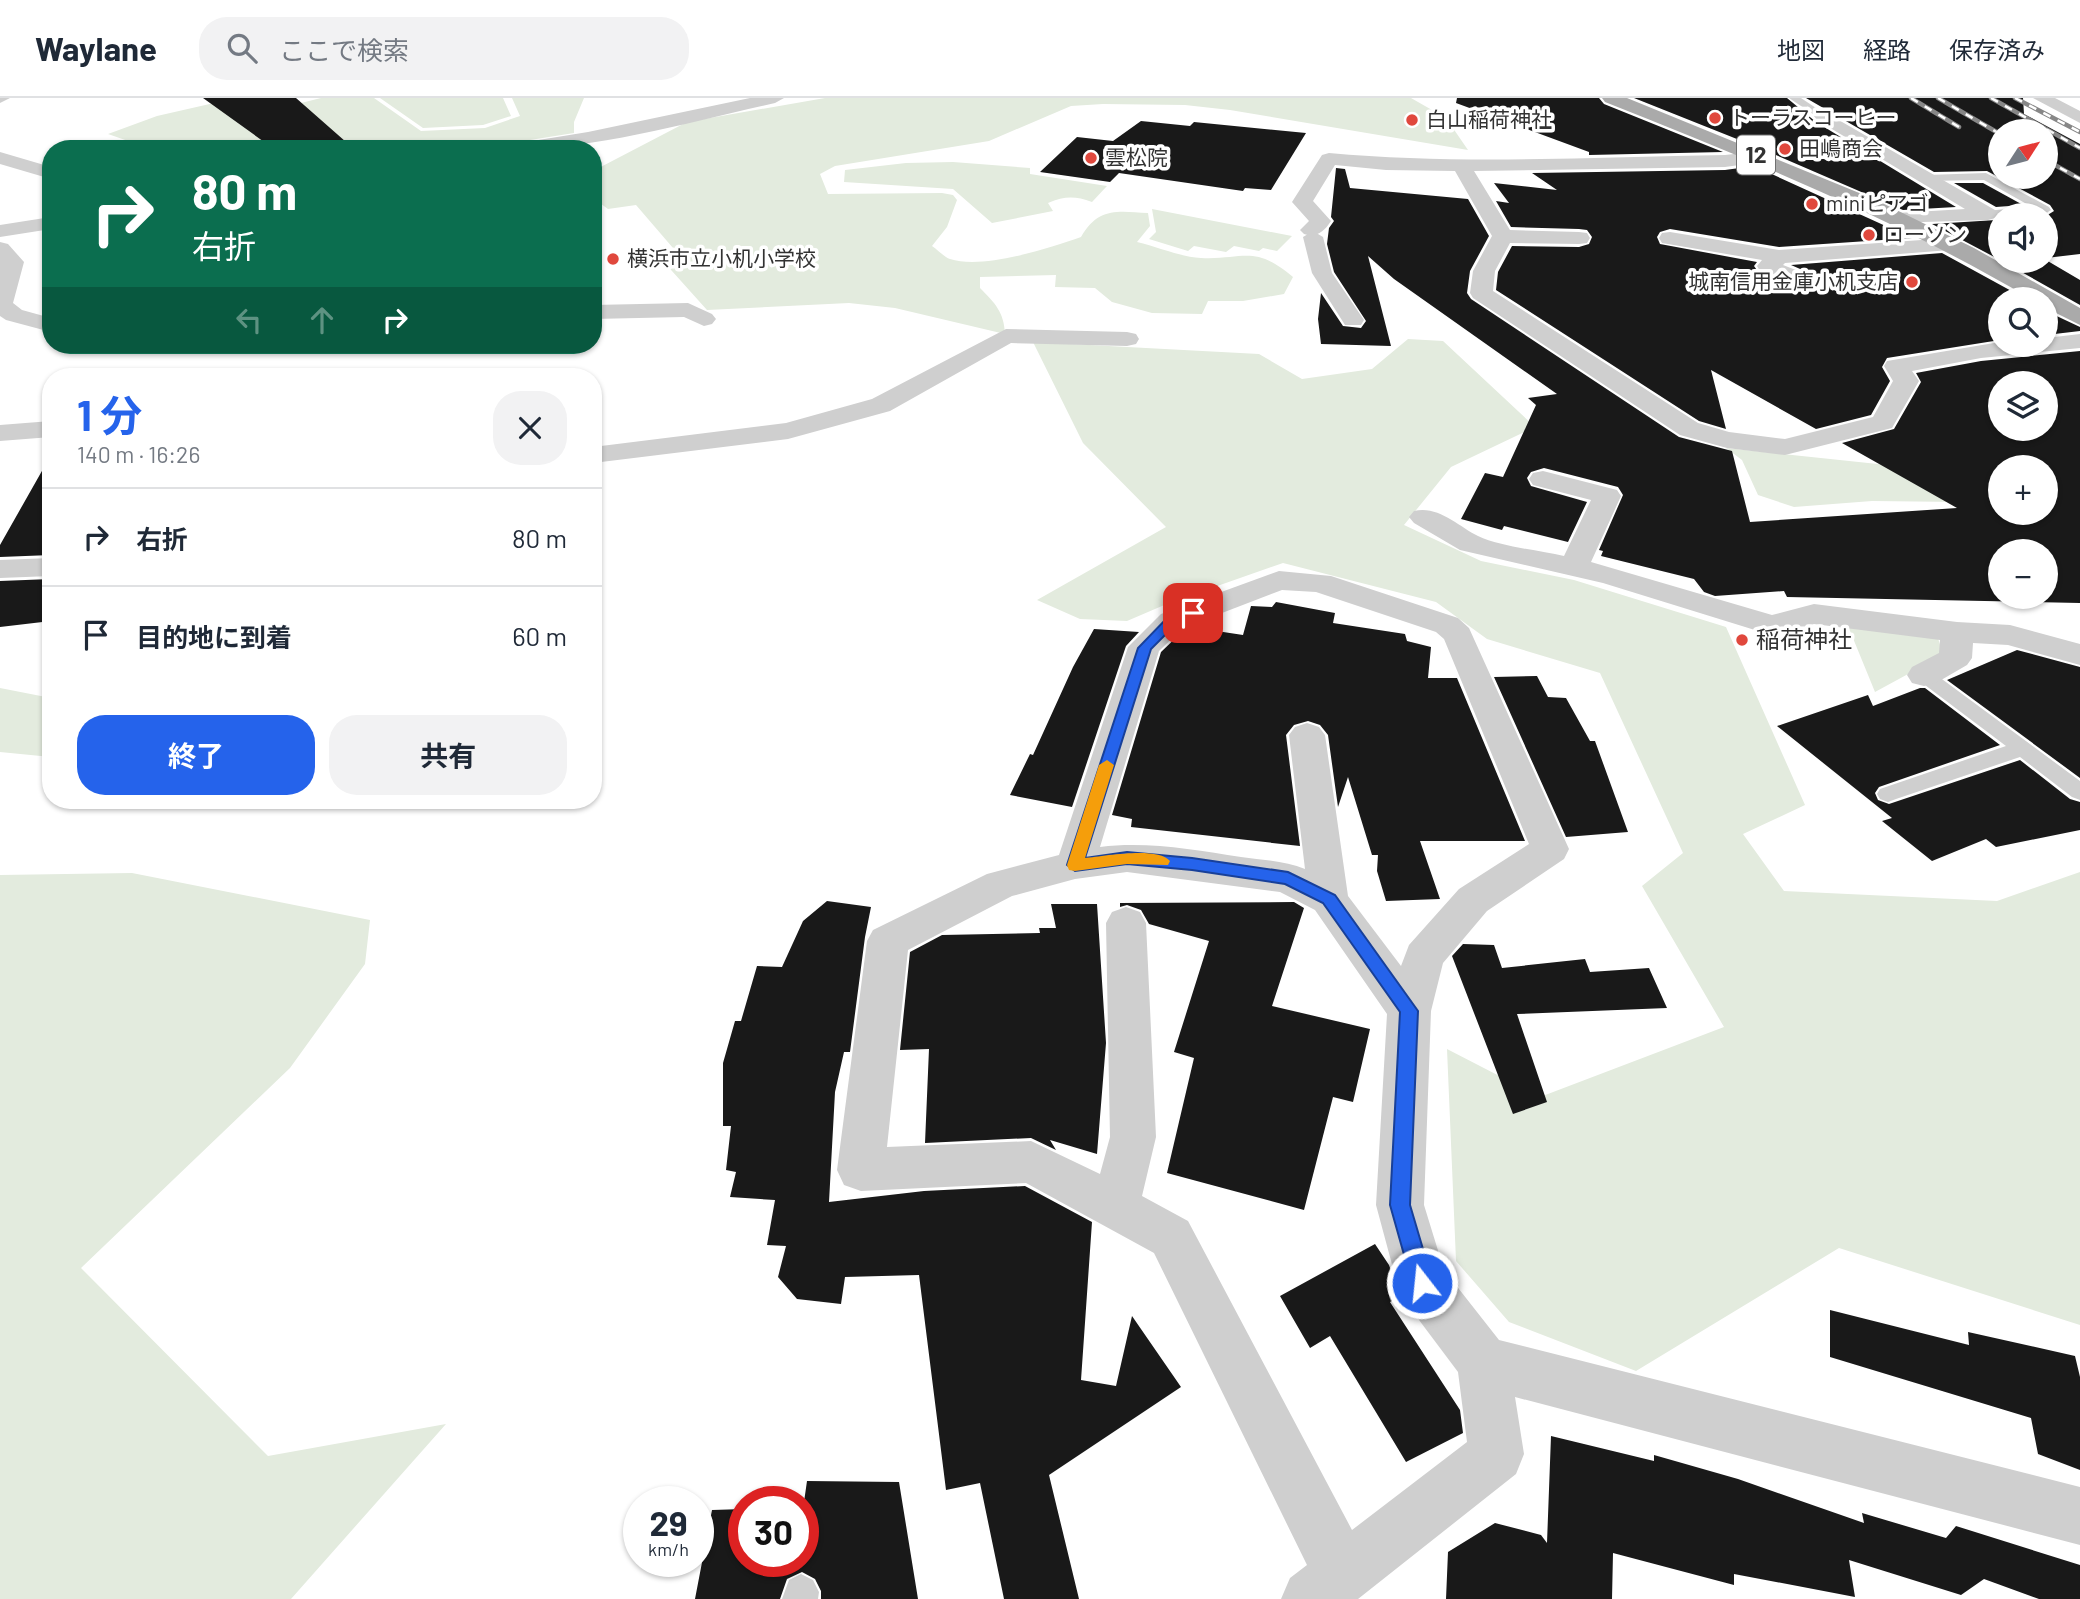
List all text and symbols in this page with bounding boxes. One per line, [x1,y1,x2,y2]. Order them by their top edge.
search box [199,17,689,80]
text: Waylane [35,28,157,68]
icon: search [223,29,261,67]
text: ここで検索 [279,34,409,65]
text: 地図 [1777,35,1825,64]
text: 経路 [1863,35,1911,64]
text: 保存済み [1949,35,2045,64]
place label: トーラスコーヒー [1729,104,1897,129]
place label: 白山稲荷神社 [1426,106,1552,131]
marker: トーラスコーヒー [1707,110,1723,126]
marker: 白山稲荷神社 [1404,112,1420,128]
north arrow [1988,119,2058,189]
map controls [1988,119,2058,609]
place label: 田嶋商会 [1799,135,1883,160]
road number: 12 [1737,136,1775,174]
marker: 田嶋商会 [1777,141,1793,157]
place label: 雲松院 [1105,144,1168,169]
marker: 雲松院 [1083,150,1099,166]
text: 80 m [192,161,297,220]
icon: right [77,168,168,259]
place label: miniピアゴ [1826,190,1928,215]
marker: miniピアゴ [1804,196,1820,212]
button: sound [1988,203,2058,273]
place label: ローソン [1883,221,1967,246]
text: 右折 [192,226,256,264]
marker: ローソン [1861,227,1877,243]
place label: 横浜市立小机小学校 [627,245,816,270]
marker: 横浜市立小机小学校 [605,251,621,267]
place label: 城南信用金庫小机支店 [1688,268,1898,293]
marker: 城南信用金庫小机支店 [1904,274,1920,290]
button: search [1988,287,2058,357]
icon: left [230,301,268,339]
icon: ahead [303,301,341,339]
icon: right [376,301,414,339]
button: layers [1988,371,2058,441]
text: 1 分 [77,389,142,439]
button: close [493,391,567,465]
text: 140 m · 16:26 [77,440,200,468]
button: + [1988,455,2058,525]
icon: right [77,518,115,556]
text: 80 m [512,522,567,553]
text: 右折 [136,523,188,554]
button: − [1988,539,2058,609]
pin [1163,583,1223,643]
icon: arrive [1174,594,1212,632]
icon: arrive [77,616,115,654]
text: 60 m [512,620,567,651]
text: 目的地に到着 [136,621,292,652]
place label: 稲荷神社 [1756,624,1852,653]
marker: 稲荷神社 [1734,632,1750,648]
button: 終了 [77,715,315,795]
button: 共有 [329,715,567,795]
position arrow [1385,1246,1459,1320]
speed limit sign: 30 [728,1486,819,1577]
text: 29 [649,1501,688,1543]
text: km/h [648,1538,689,1560]

